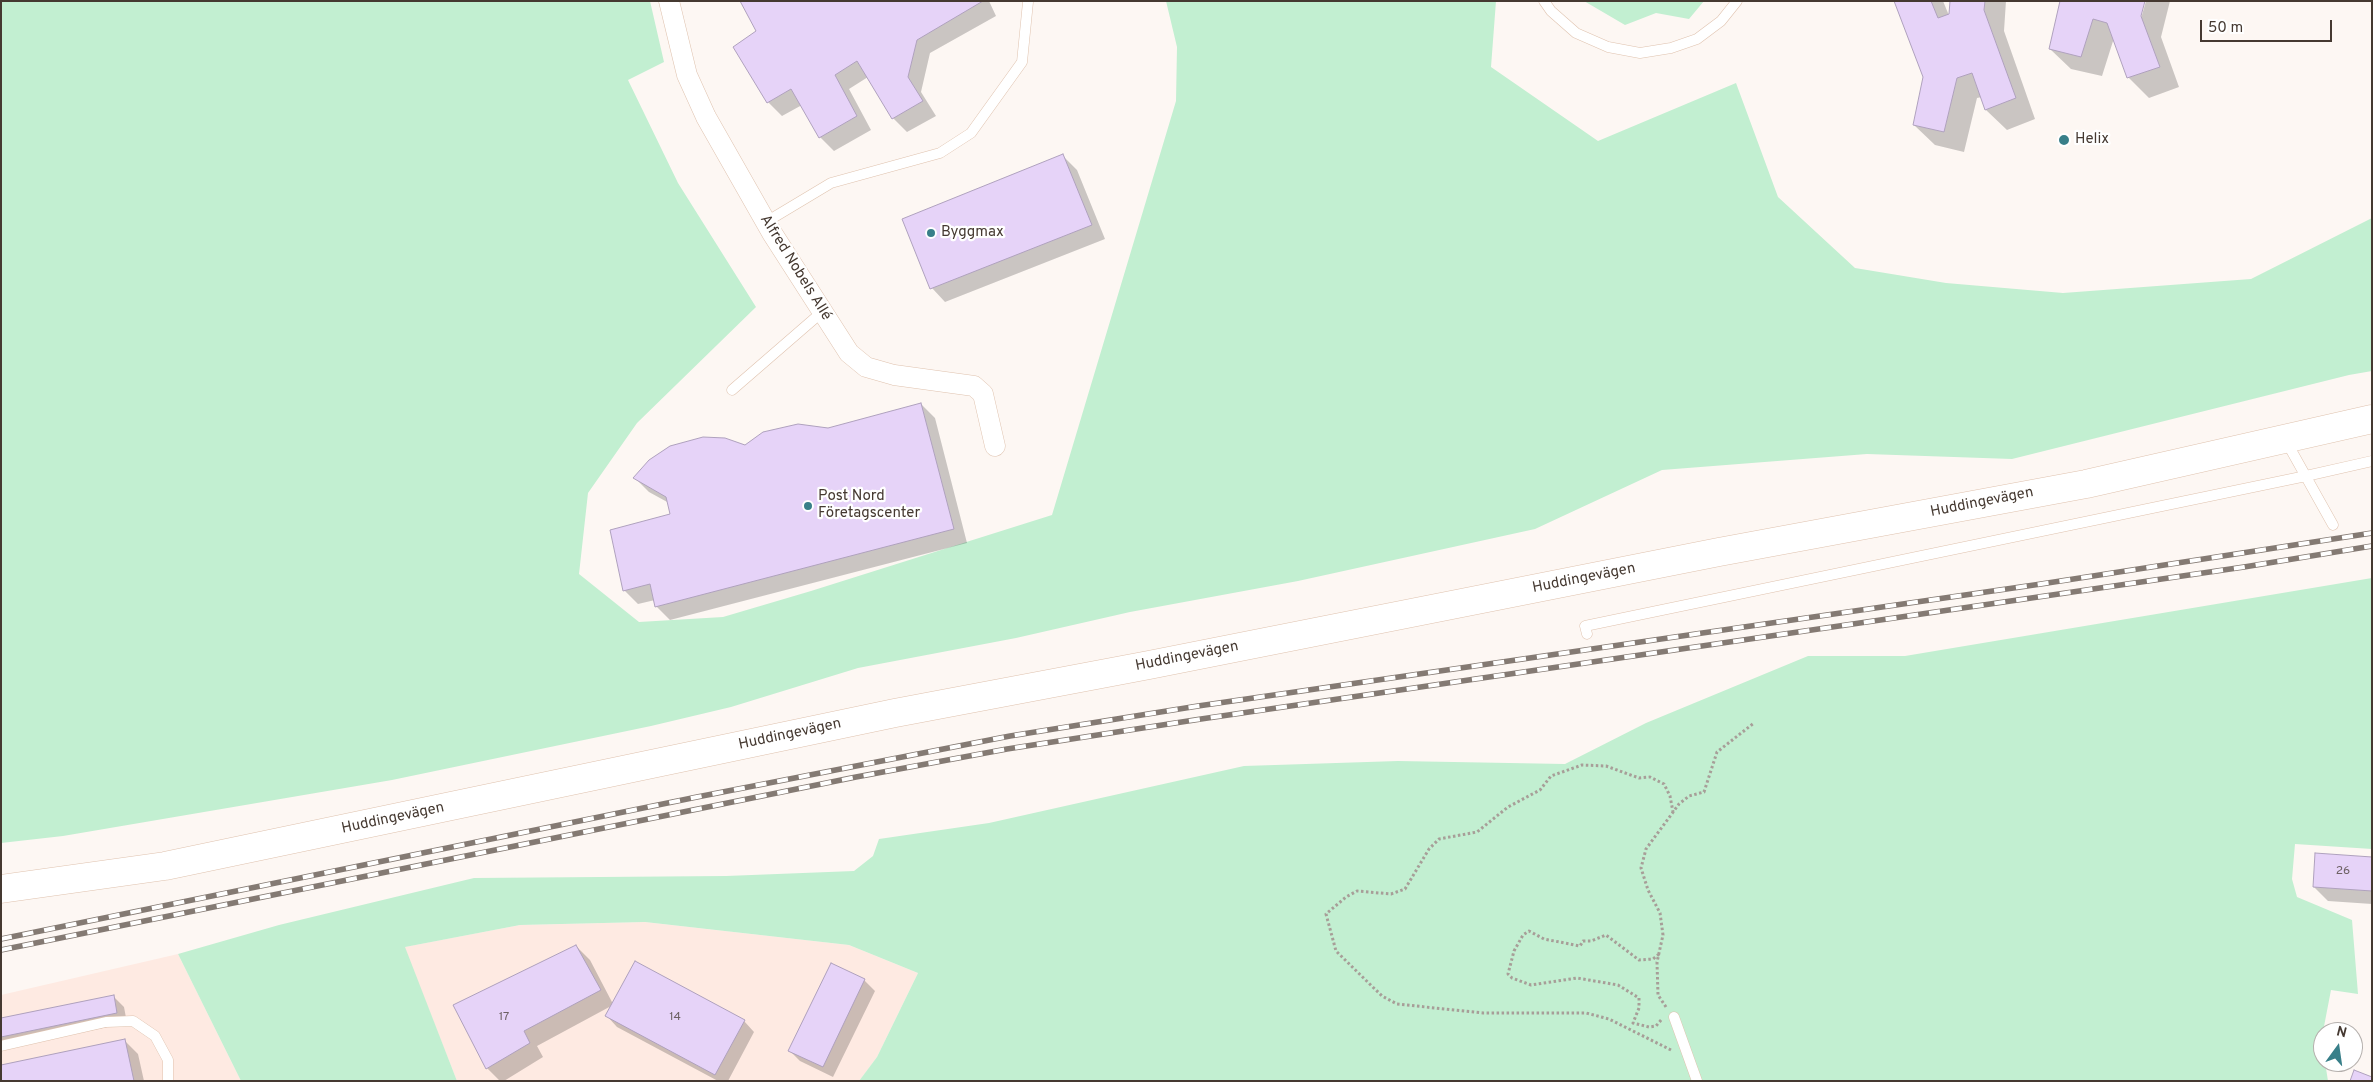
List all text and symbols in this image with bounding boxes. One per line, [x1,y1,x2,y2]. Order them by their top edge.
scale bar [2203,10,2336,42]
text: 50 m [2208,19,2243,38]
place label: Helix [2075,131,2109,149]
marker: Helix [2057,133,2071,147]
street label: Alfred Nobels Allé [755,212,835,324]
place label: Byggmax [941,224,1004,242]
marker: Byggmax [925,227,937,239]
street label: Huddingevägen [1929,484,2035,522]
place label: Post Nord Företagscenter [818,488,920,523]
marker: Post Nord Företagscenter [802,500,814,512]
street label: Huddingevägen [1531,560,1637,598]
street label: Huddingevägen [1134,638,1240,676]
street label: Huddingevägen [737,715,843,755]
street label: Huddingevägen [340,799,446,839]
house number: 26 [2336,865,2350,879]
house number: 17 [499,1011,509,1025]
house number: 14 [669,1011,681,1025]
north arrow [2313,1022,2363,1072]
text: N [2335,1023,2348,1042]

